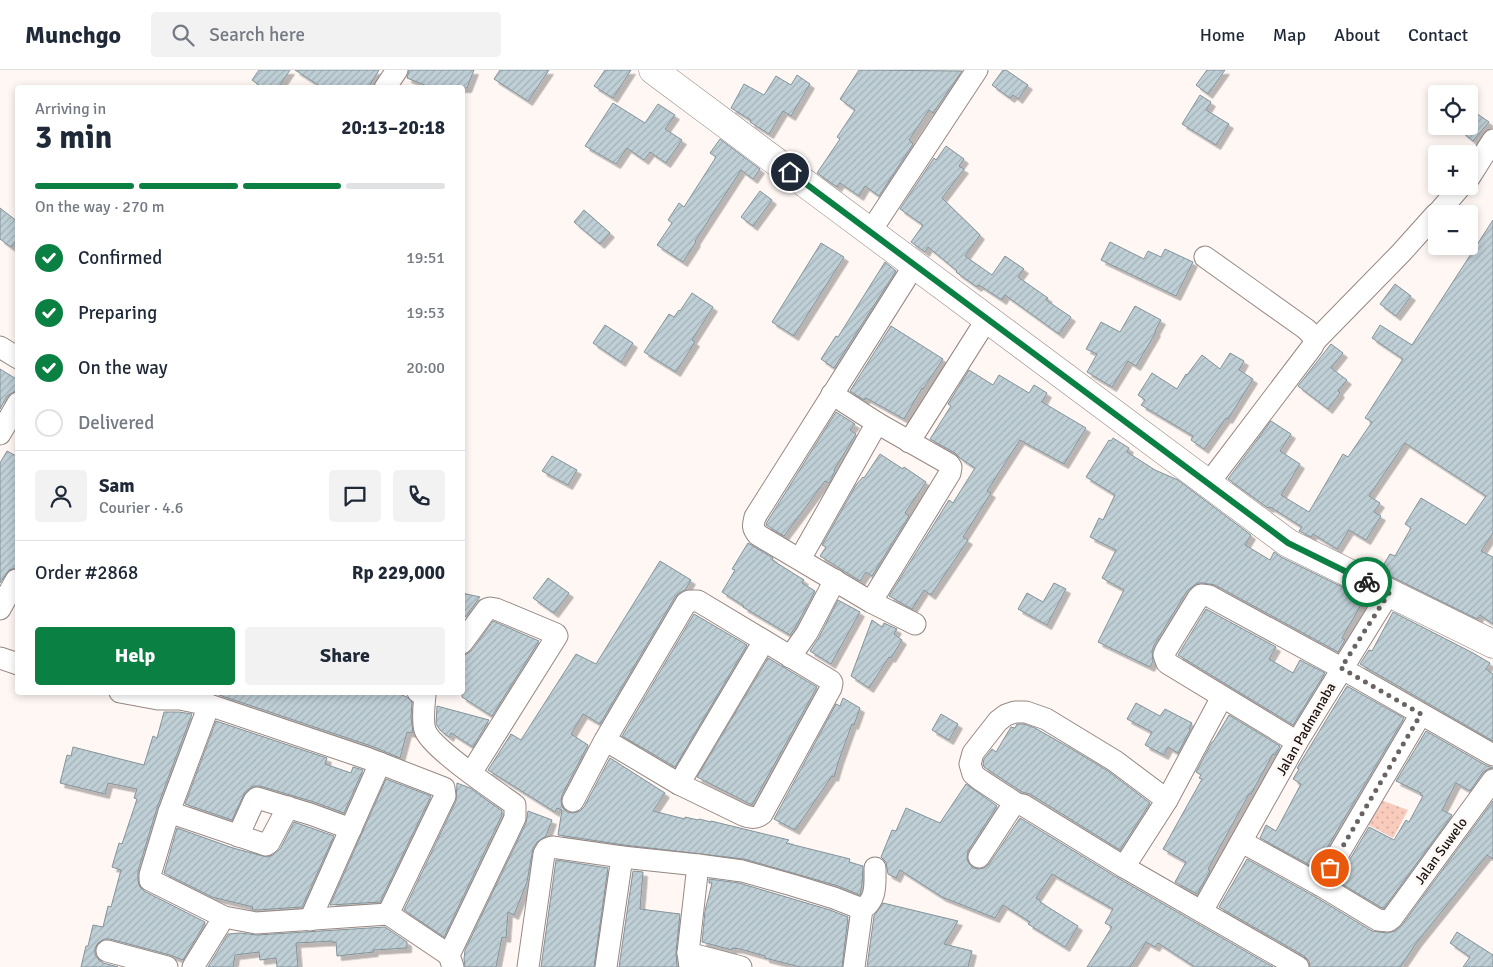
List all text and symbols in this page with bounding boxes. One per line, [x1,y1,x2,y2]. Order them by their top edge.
search box [151,12,501,57]
text: Munchgo [25,20,121,50]
icon: search [169,21,197,49]
text: Search here [209,23,305,47]
text: Home [1200,24,1245,46]
text: Map [1273,24,1306,46]
text: About [1334,24,1380,46]
text: Contact [1408,24,1468,46]
map controls [1428,85,1478,255]
button: locate [1428,85,1478,135]
text: Arriving in [35,99,106,119]
text: 20:13–20:18 [341,116,445,140]
text: 3 min [35,118,112,157]
button: + [1428,145,1478,195]
pin [769,151,811,193]
icon: home [776,158,804,186]
text: On the way · 270 m [35,197,165,217]
button: − [1428,205,1478,255]
icon: check [35,244,63,272]
text: Confirmed [78,246,162,270]
text: 19:51 [406,248,445,268]
icon: check [35,299,63,327]
text: Preparing [78,301,157,325]
text: 19:53 [406,303,445,323]
icon: check [35,354,63,382]
text: On the way [78,356,168,380]
text: 20:00 [406,358,445,378]
text: Delivered [78,411,154,435]
button: person [35,470,87,522]
button: chat [329,470,381,522]
button: phone [393,470,445,522]
text: Sam [99,474,135,498]
text: Courier · 4.6 [99,498,183,518]
courier [1342,557,1392,607]
text: Order #2868 [35,561,138,585]
text: Rp 229,000 [352,561,445,585]
icon: bike [1353,568,1381,596]
button: Help [35,627,235,685]
button: Share [245,627,445,685]
street label: Jalan Padmanaba [1273,679,1339,779]
street label: Jalan Suwelo [1411,814,1471,888]
pin [1309,847,1351,889]
icon: bag [1316,854,1344,882]

